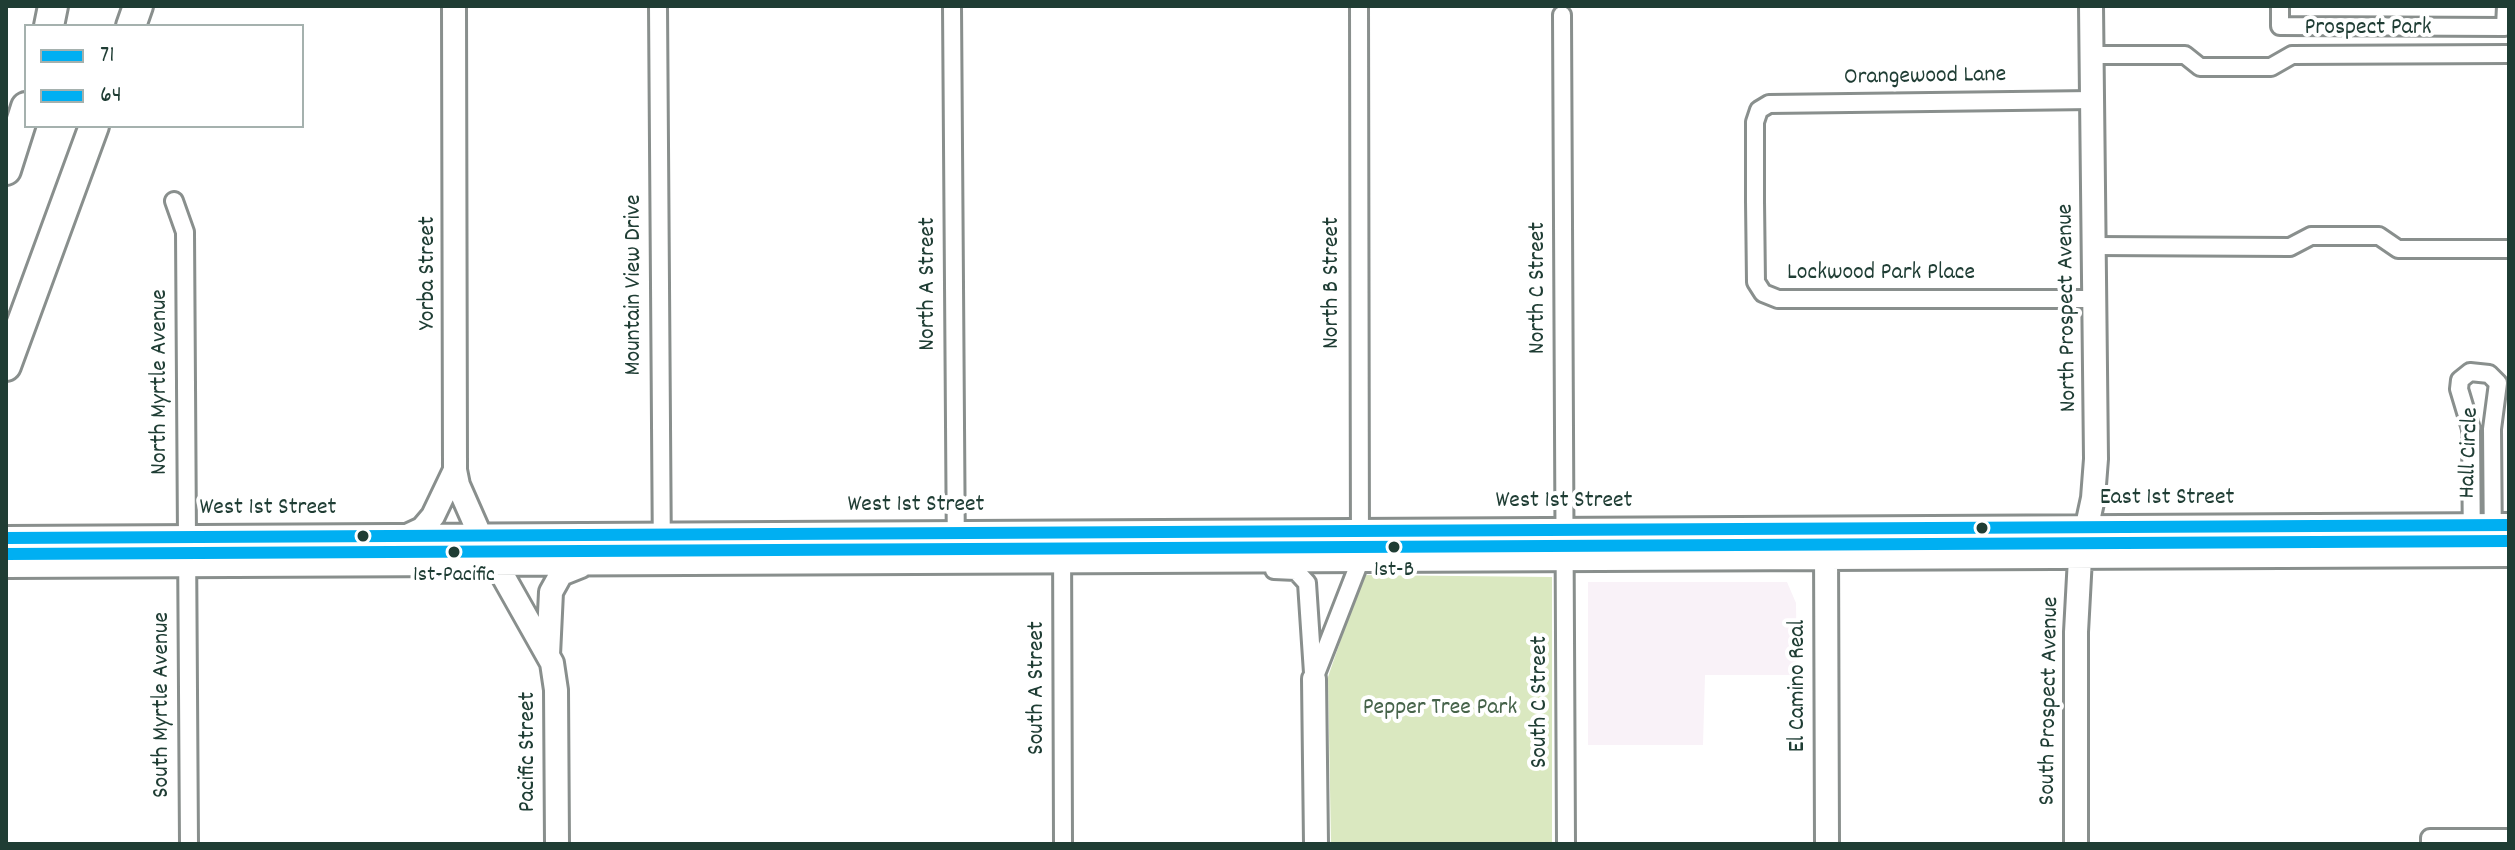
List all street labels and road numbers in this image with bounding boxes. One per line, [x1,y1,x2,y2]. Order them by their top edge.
street label: Prospect Park [2304,16,2432,44]
street label: Orangewood Lane [1844,62,2006,94]
street label: Mountain View Drive [622,195,650,375]
street label: North Prospect Avenue [2053,203,2085,413]
street label: Yorba Street [416,216,444,330]
street label: North A Street [916,217,944,351]
street label: North B Street [1320,217,1348,349]
street label: North C Street [1526,222,1554,354]
street label: Lockwood Park Place [1787,261,1975,289]
street label: North Myrtle Avenue [148,289,176,475]
street label: Hall Circle [2455,407,2487,499]
street label: East 1st Street [2100,486,2234,514]
street label: West 1st Street [1496,489,1632,517]
street label: West 1st Street [848,493,984,521]
street label: West 1st Street [200,496,336,524]
street label: South Prospect Avenue [2035,596,2067,806]
street label: South Myrtle Avenue [150,612,178,798]
street label: El Camino Real [1786,620,1814,752]
street label: South A Street [1025,621,1053,755]
street label: South C Street [1528,636,1556,768]
street label: Pacific Street [516,692,544,812]

